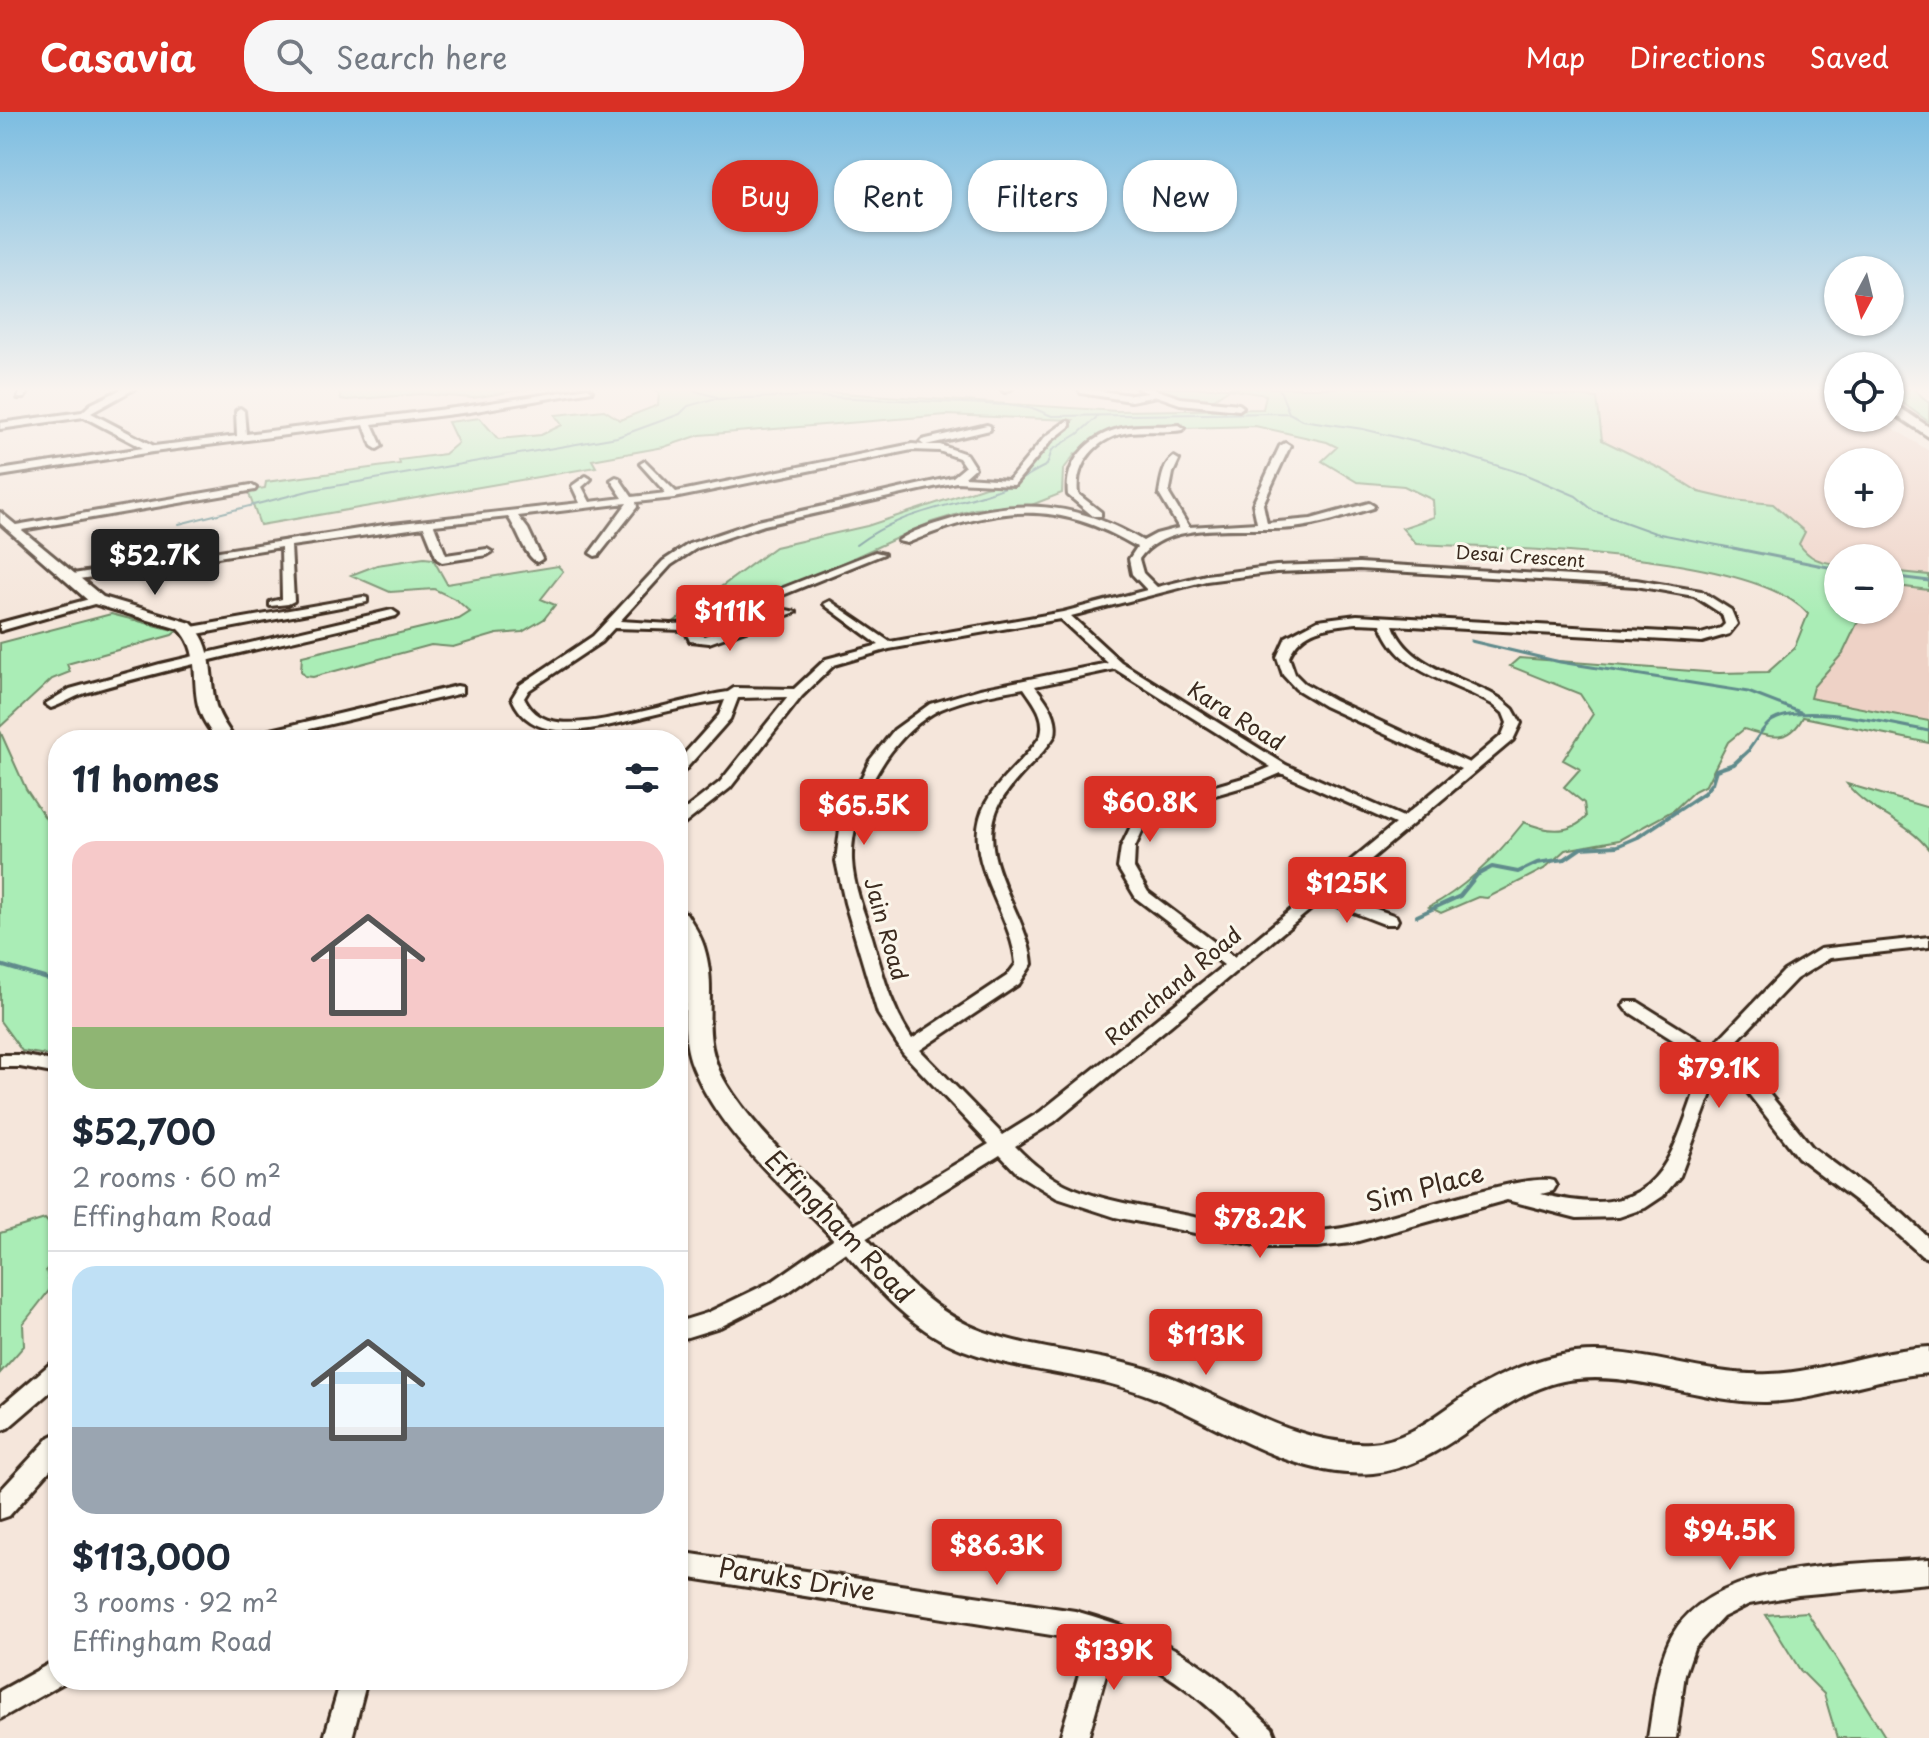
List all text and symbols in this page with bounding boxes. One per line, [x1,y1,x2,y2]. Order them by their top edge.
search box [244,20,804,92]
text: Casavia [40,28,196,85]
icon: search [272,34,316,78]
text: Search here [336,34,507,79]
text: Map [1526,35,1585,78]
text: Directions [1629,35,1766,78]
text: Saved [1810,35,1889,78]
chip: Buy [712,160,818,232]
chip: Rent [834,160,952,232]
chip: Filters [968,160,1107,232]
chip: New [1123,160,1237,232]
north arrow [1824,256,1904,336]
map controls [1824,256,1904,624]
button: locate [1824,352,1904,432]
button: + [1824,448,1904,528]
pin: $52.7K [90,529,220,597]
text: $52.7K [109,535,201,574]
street label: Desai Crescent [1454,538,1586,574]
button: − [1824,544,1904,624]
pin: $111K [674,585,786,653]
text: $111K [694,591,766,630]
street label: Kara Road [1182,672,1292,758]
text: 11 homes [72,752,219,804]
icon: filters [620,756,664,800]
pin: $60.8K [1085,776,1215,844]
pin: $65.5K [799,779,929,847]
text: $60.8K [1102,782,1198,821]
text: $65.5K [818,785,910,824]
pin: $125K [1291,857,1403,925]
text: $125K [1306,863,1388,902]
street label: Jain Road [857,873,918,984]
icon: home [296,893,440,1037]
street label: Ramchand Road [1096,917,1248,1052]
pin: $79.1K [1654,1042,1784,1110]
text: $79.1K [1678,1048,1760,1087]
text: $52,700 [72,1105,216,1157]
street label: Effingham Road [756,1140,924,1312]
street label: Sim Place [1361,1152,1488,1221]
text: 2 rooms · 60 m² [72,1157,281,1196]
pin: $78.2K [1195,1192,1325,1260]
text: Effingham Road [72,1196,272,1235]
text: $78.2K [1214,1198,1306,1237]
pin: $113K [1150,1309,1262,1377]
text: $113K [1167,1315,1245,1354]
icon: home [296,1318,440,1462]
pin: $94.5K [1665,1504,1795,1572]
text: $94.5K [1683,1510,1777,1549]
pin: $86.3K [932,1519,1062,1587]
text: $86.3K [950,1525,1044,1564]
text: $113,000 [72,1530,230,1582]
street label: Paruks Drive [716,1547,878,1610]
text: 3 rooms · 92 m² [72,1582,278,1621]
text: Effingham Road [72,1621,272,1660]
pin: $139K [1058,1624,1170,1692]
text: $139K [1075,1630,1154,1669]

